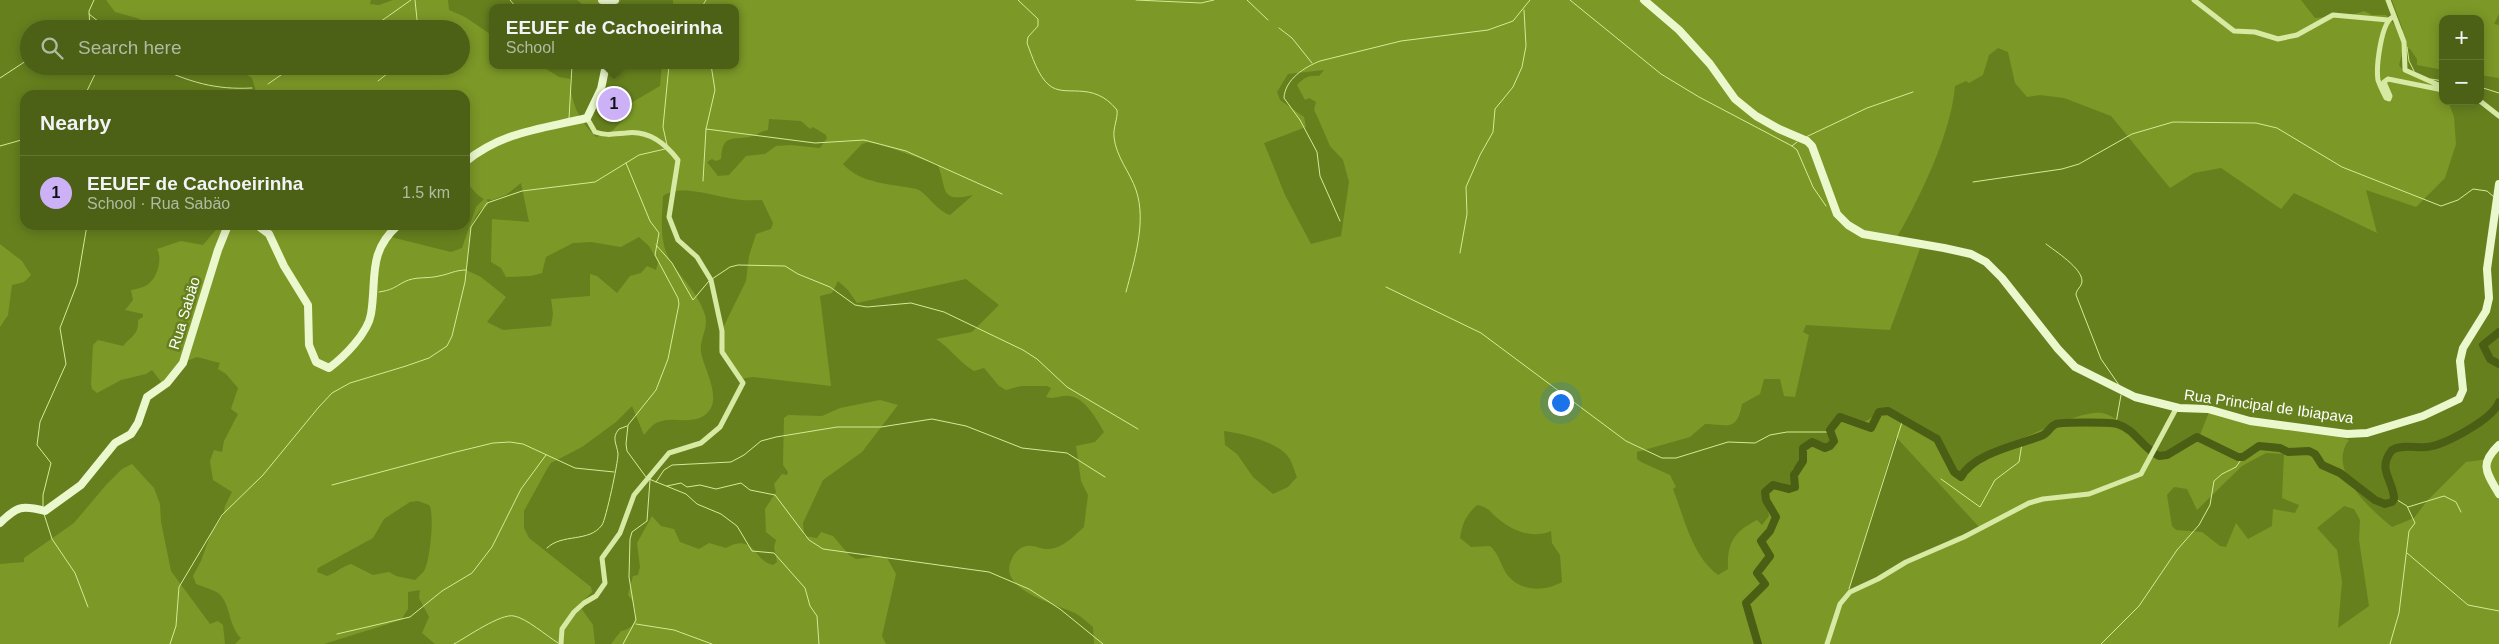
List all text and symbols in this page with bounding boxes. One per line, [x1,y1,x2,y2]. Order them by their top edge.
popup [489,4,739,69]
map controls [2439,15,2484,105]
button: + [2439,15,2484,60]
text: EEUEF de Cachoeirinha [506,17,722,38]
search box [20,20,470,75]
icon: search [38,34,66,62]
text: Search here [78,37,182,58]
text: School [506,39,555,56]
button: − [2439,60,2484,105]
pin: 1 [598,85,630,123]
text: Nearby [40,111,111,134]
text: EEUEF de Cachoeirinha [87,173,303,194]
text: 1 [52,184,60,201]
text: 1.5 km [402,184,450,201]
text: School · Rua Sabäo [87,195,230,212]
street label: Rua Sabäo [165,275,203,351]
street label: Rua Principal de Ibiapava [2183,386,2355,426]
your location [1548,390,1574,416]

